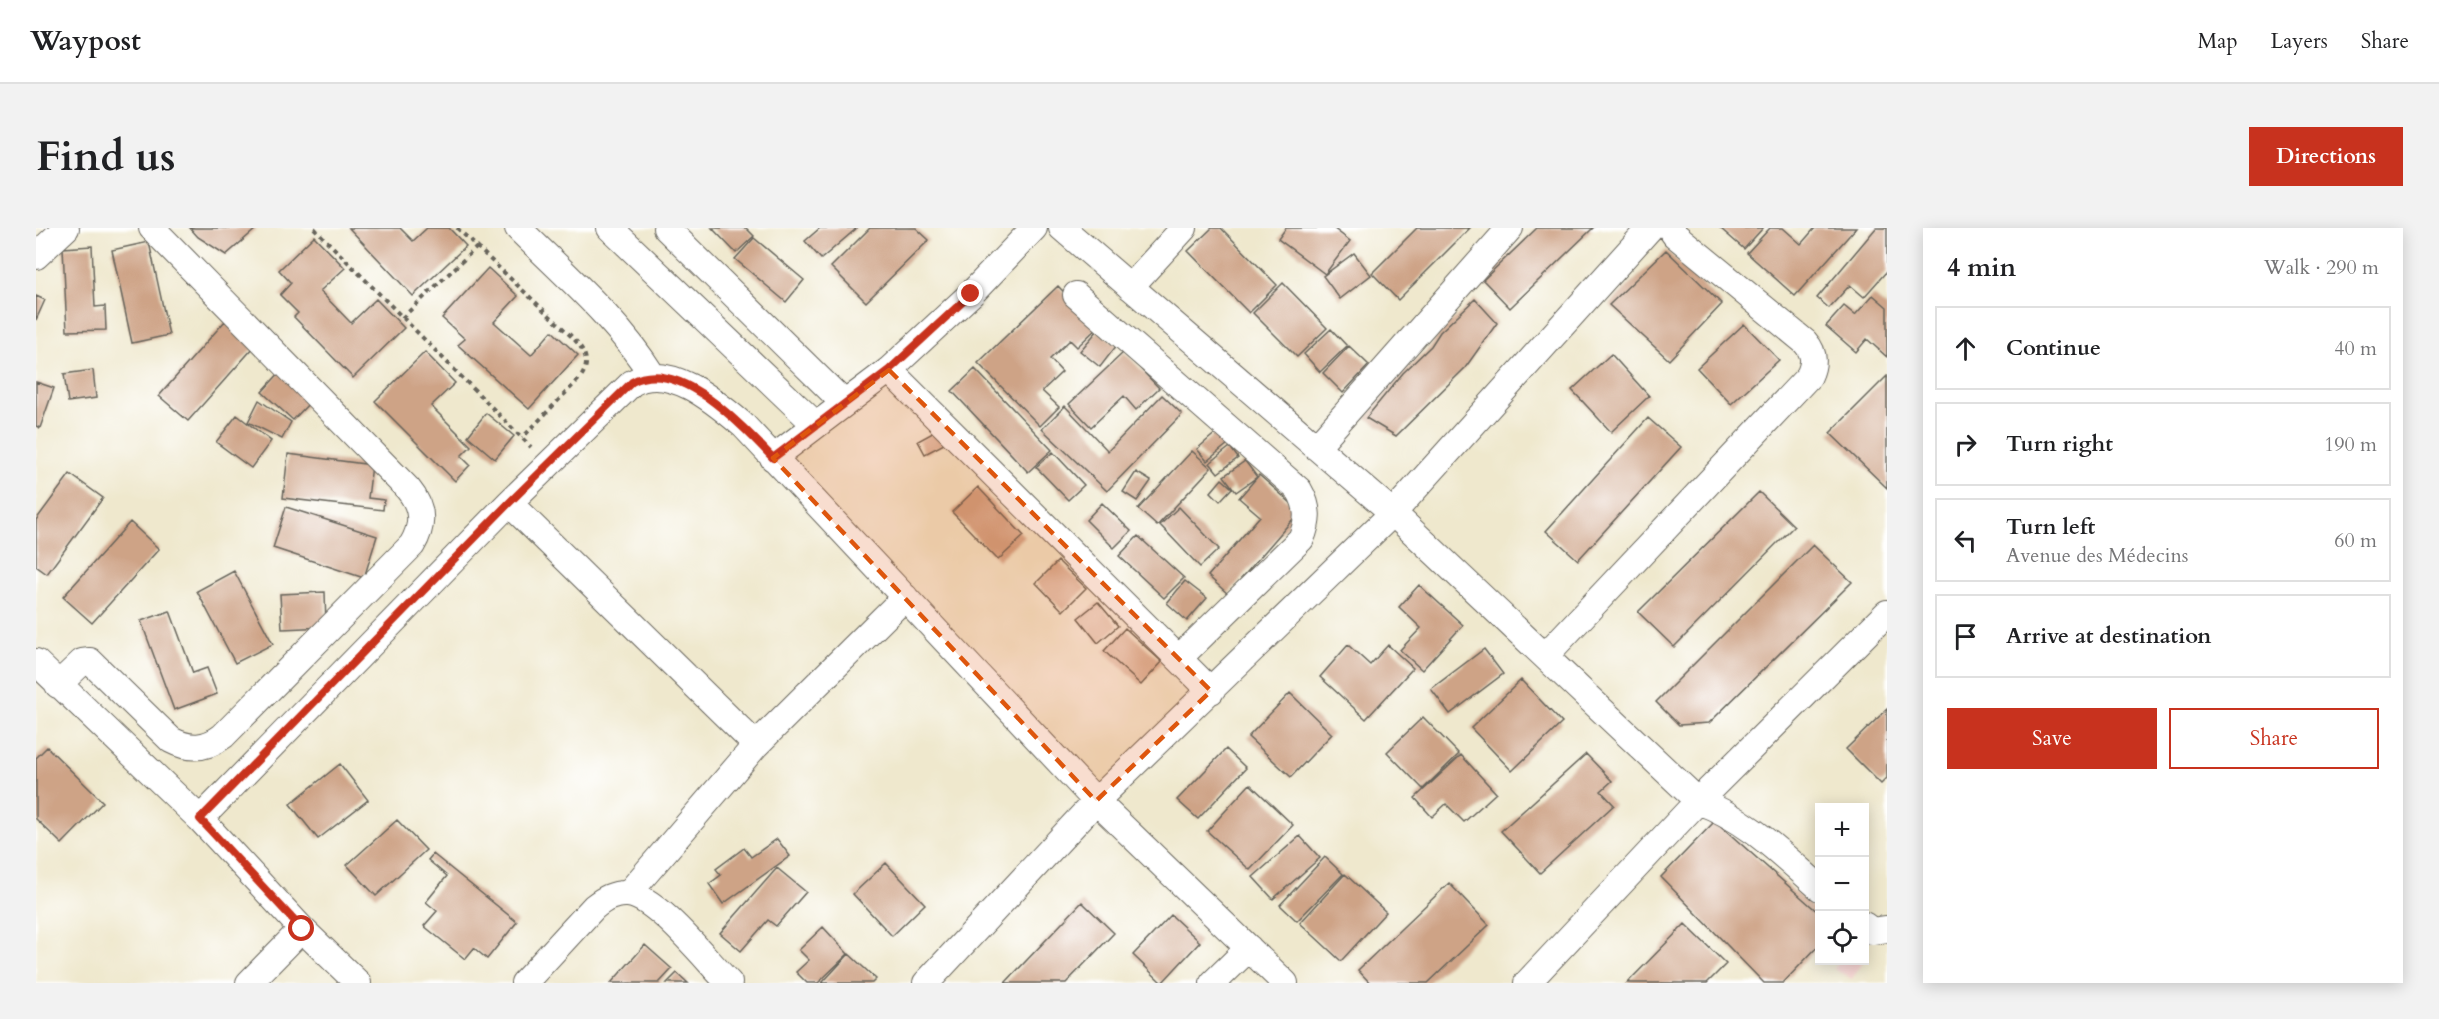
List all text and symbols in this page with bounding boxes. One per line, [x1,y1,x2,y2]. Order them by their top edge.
text: Waypost [30,22,141,60]
text: Map [2198,27,2238,56]
text: Layers [2271,27,2328,56]
text: Share [2361,27,2409,56]
button: Directions [2249,127,2403,186]
text: Find us [36,128,176,185]
text: 4 min [1947,250,2016,285]
text: Walk · 290 m [2264,254,2379,281]
route end [957,280,983,306]
icon: ahead [1949,332,1982,365]
text: Continue [2006,333,2101,363]
text: 40 m [2334,335,2377,362]
icon: right [1949,428,1982,461]
text: Turn right [2006,429,2113,459]
text: 190 m [2324,431,2377,458]
text: Turn left [2006,512,2095,542]
icon: left [1949,524,1982,557]
text: 60 m [2334,527,2377,554]
text: Avenue des Médecins [2006,542,2188,569]
icon: arrive [1949,620,1982,653]
text: Arrive at destination [2006,621,2211,651]
button: Save [1947,708,2157,769]
button: Share [2169,708,2379,769]
map controls [1815,803,1869,965]
button: + [1815,803,1869,857]
button: − [1815,857,1869,911]
button: locate [1815,911,1869,965]
route start [288,915,314,941]

